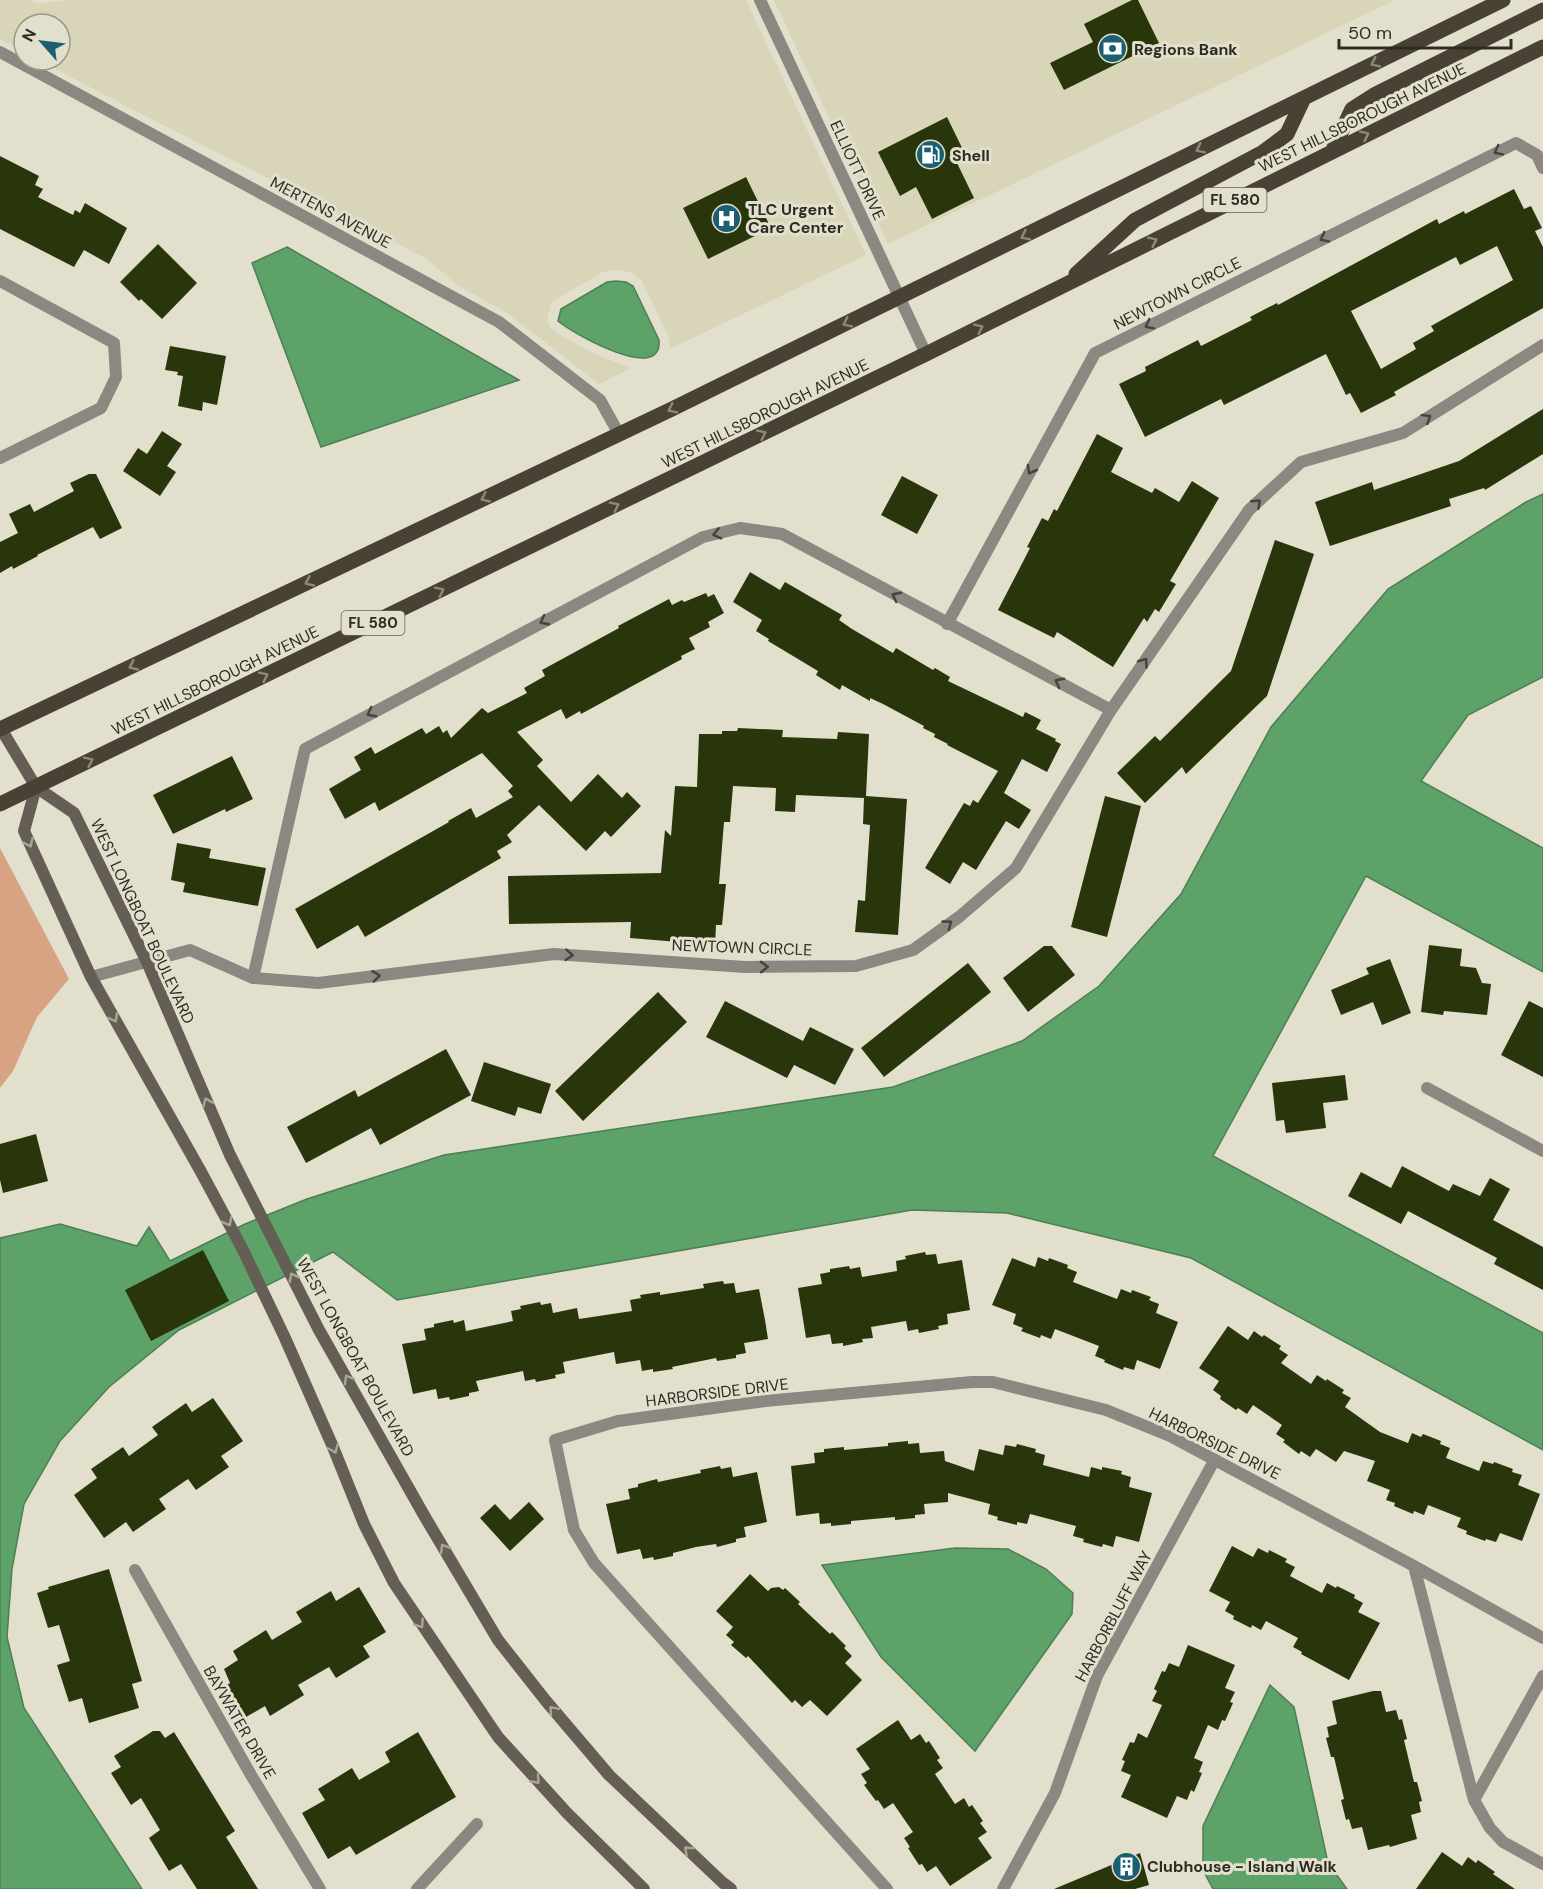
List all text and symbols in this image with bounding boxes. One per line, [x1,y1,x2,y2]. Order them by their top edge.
north arrow [12,12,72,72]
scale bar [1339,12,1512,50]
text: 50 m [1348,21,1392,45]
text: N [17,25,41,45]
bank icon: Regions Bank [1097,33,1129,65]
place label: Regions Bank [1134,39,1238,60]
one-way arrow [1370,56,1381,67]
street label: WEST HILLSBOROUGH AVENUE [1255,58,1469,177]
street label: ELLIOTT DRIVE [825,117,890,223]
one-way arrow [1359,131,1370,143]
fuel station icon: Shell [915,139,947,171]
one-way arrow [1195,142,1206,154]
one-way arrow [1494,144,1505,156]
place label: Shell [952,145,990,166]
street label: MERTENS AVENUE [267,172,395,253]
road number: FL 580 [1204,188,1266,212]
place label: TLC Urgent Care Center [748,199,844,238]
hospital icon: TLC Urgent Care Center [711,202,743,234]
one-way arrow [1020,228,1031,240]
one-way arrow [1319,231,1330,243]
one-way arrow [1147,237,1158,248]
street label: NEWTOWN CIRCLE [1110,252,1245,335]
one-way arrow [842,316,853,328]
one-way arrow [1145,318,1156,330]
one-way arrow [972,323,983,335]
street label: WEST HILLSBOROUGH AVENUE [658,354,872,473]
one-way arrow [667,402,678,414]
one-way arrow [1420,414,1431,425]
one-way arrow [756,430,767,441]
one-way arrow [1027,464,1038,474]
one-way arrow [481,491,492,503]
one-way arrow [1250,499,1260,510]
one-way arrow [609,501,620,513]
one-way arrow [712,526,722,539]
one-way arrow [305,575,316,587]
one-way arrow [433,587,444,598]
one-way arrow [891,592,902,603]
road number: FL 580 [342,611,404,635]
one-way arrow [539,614,550,626]
street label: WEST HILLSBOROUGH AVENUE [108,621,322,740]
one-way arrow [1137,657,1148,668]
one-way arrow [129,658,140,670]
one-way arrow [258,672,269,684]
one-way arrow [1054,678,1065,690]
one-way arrow [367,706,378,717]
one-way arrow [83,757,94,769]
street label: WEST LONGBOAT BOULEVARD [86,815,199,1027]
one-way arrow [22,836,34,847]
one-way arrow [942,921,953,932]
street label: NEWTOWN CIRCLE [671,935,813,960]
one-way arrow [565,949,574,962]
one-way arrow [759,961,768,973]
one-way arrow [371,971,380,983]
one-way arrow [107,1012,118,1022]
one-way arrow [203,1097,215,1108]
one-way arrow [221,1216,232,1226]
street label: WEST LONGBOAT BOULEVARD [292,1254,419,1460]
one-way arrow [288,1273,300,1284]
street label: HARBORSIDE DRIVE [644,1373,790,1412]
one-way arrow [343,1375,355,1385]
street label: HARBORSIDE DRIVE [1146,1402,1284,1484]
one-way arrow [327,1443,339,1454]
one-way arrow [440,1544,451,1554]
street label: HARBORBLUFF WAY [1070,1547,1157,1685]
one-way arrow [413,1617,424,1628]
street label: BAYWATER DRIVE [199,1662,281,1783]
one-way arrow [549,1706,560,1717]
one-way arrow [529,1773,540,1784]
one-way arrow [684,1847,695,1858]
building icon: Clubhouse - Island Walk [1110,1850,1142,1882]
place label: Clubhouse - Island Walk [1147,1856,1337,1877]

